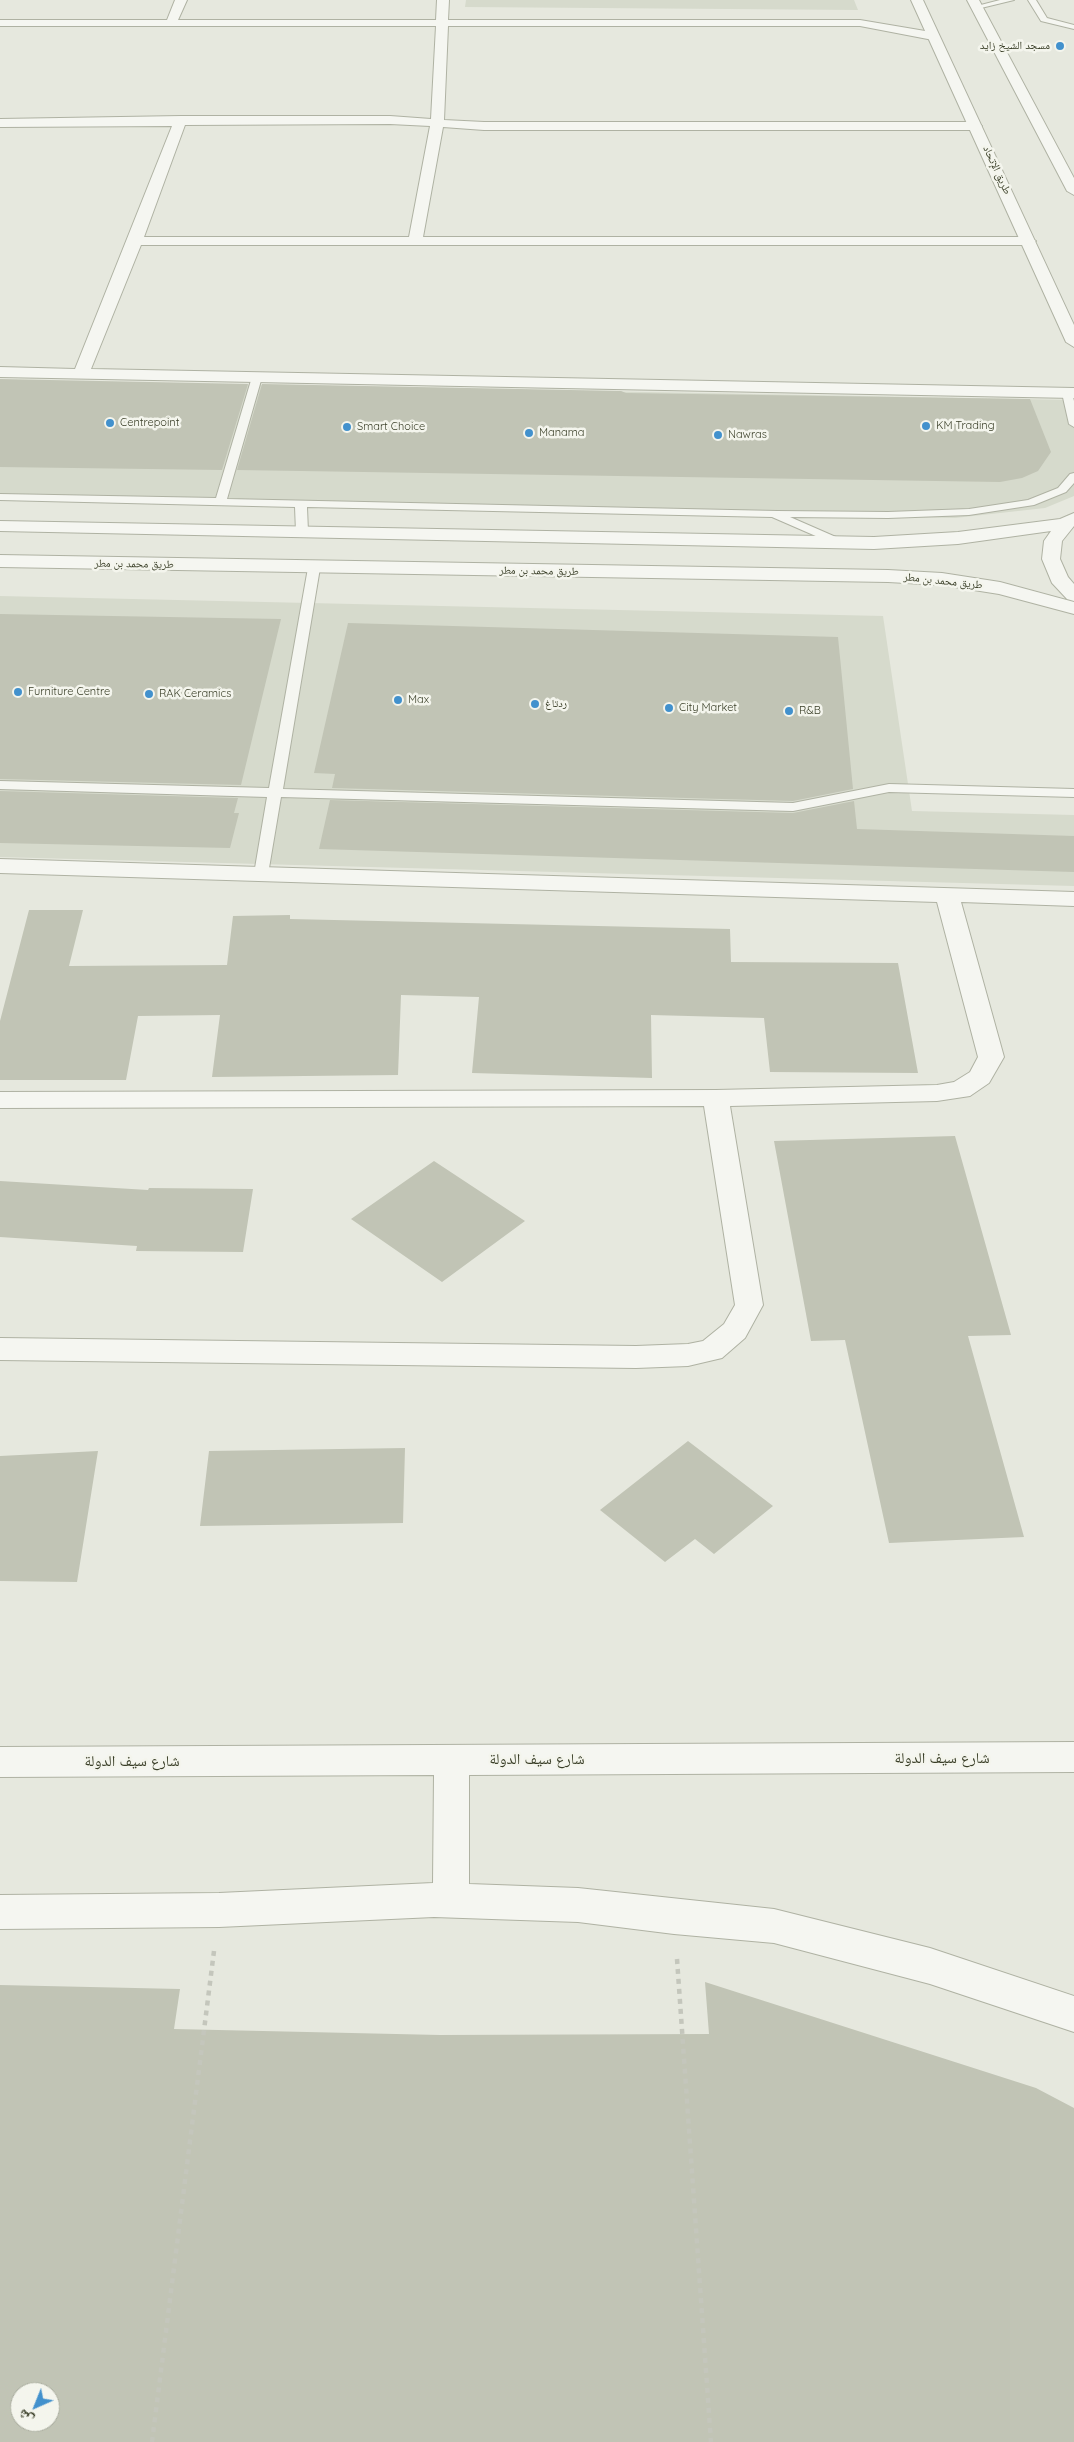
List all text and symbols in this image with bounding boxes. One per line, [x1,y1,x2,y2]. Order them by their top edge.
place label: مسجد الشيخ زايد [980,39,1050,53]
marker: مسجد الشيخ زايد [1054,40,1066,52]
street label: طريق اﻹتحاد [980,144,1014,196]
place label: Centrepoint [120,416,179,430]
marker: Centrepoint [104,417,116,429]
place label: KM Trading [936,419,995,433]
place label: Smart Choice [357,420,425,434]
marker: KM Trading [920,420,932,432]
marker: Smart Choice [341,421,353,433]
place label: Manama [539,426,584,440]
marker: Manama [523,427,535,439]
place label: Nawras [728,428,767,442]
marker: Nawras [712,429,724,441]
street label: طريق محمد بن مطر [94,557,174,571]
street label: طريق محمد بن مطر [499,564,579,578]
street label: طريق محمد بن مطر [903,570,983,592]
place label: Furniture Centre [28,685,110,699]
marker: Furniture Centre [12,686,24,698]
place label: RAK Ceramics [159,687,231,701]
marker: RAK Ceramics [143,688,155,700]
place label: Max [408,693,429,707]
marker: Max [392,694,404,706]
place label: ردتاغ [545,697,567,711]
marker: ردتاغ [529,698,541,710]
place label: City Market [679,701,737,715]
marker: City Market [663,702,675,714]
place label: R&B [799,704,821,718]
marker: R&B [783,705,795,717]
street label: شارع سيف الدولة [894,1749,990,1767]
street label: شارع سيف الدولة [489,1750,585,1768]
street label: شارع سيف الدولة [84,1752,180,1770]
north arrow [10,2382,60,2432]
text: ش [14,2405,37,2429]

